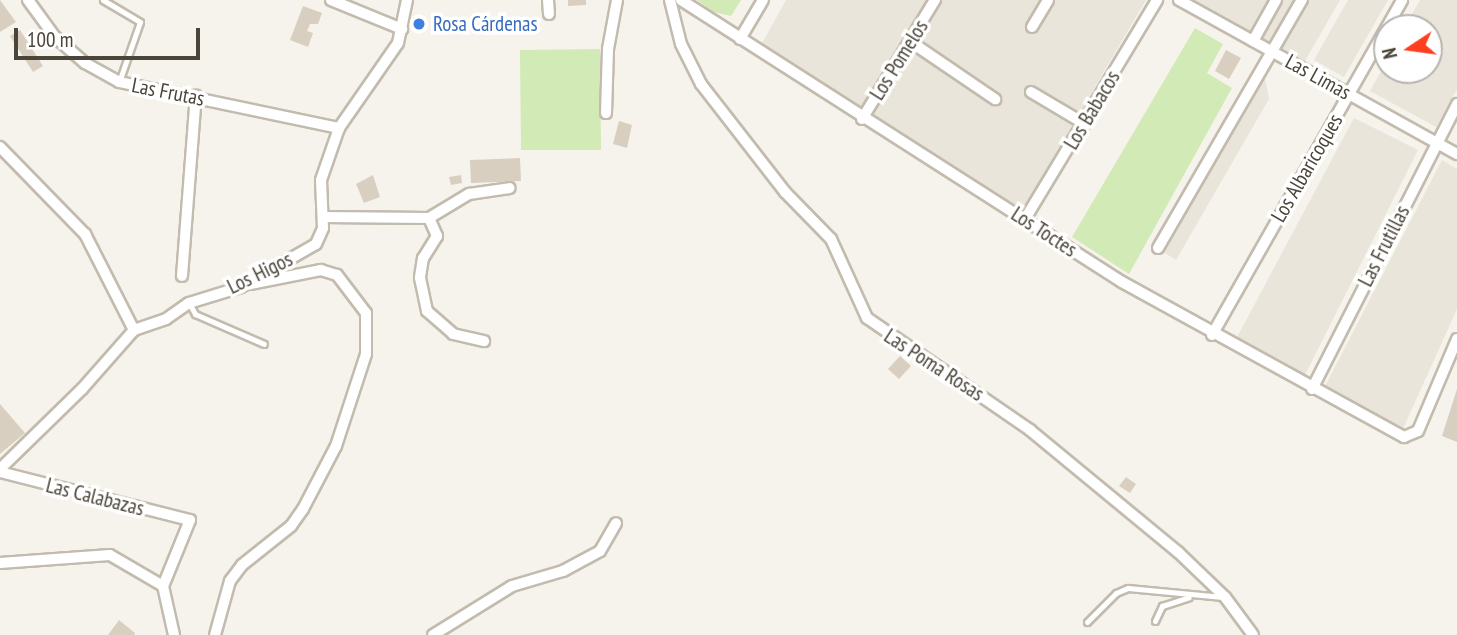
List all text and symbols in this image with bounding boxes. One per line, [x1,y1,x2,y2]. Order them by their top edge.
place label: Rosa Cárdenas [433,11,538,37]
scale bar [18,14,203,58]
north arrow [1373,14,1443,84]
street label: Los Pomelos [865,15,933,105]
marker: Rosa Cárdenas [411,16,427,32]
text: 100 m [27,26,73,53]
text: N [1377,46,1402,61]
street label: Las Limas [1281,49,1355,105]
street label: Los Babacos [1059,66,1125,154]
street label: Las Frutas [130,73,206,111]
street label: Los Albaricoques [1266,109,1348,227]
street label: Los Toctes [1006,201,1082,263]
street label: Las Frutillas [1353,201,1415,291]
street label: Los Higos [223,246,297,300]
street label: Las Poma Rosas [879,323,989,407]
street label: Las Calabazas [43,473,147,521]

